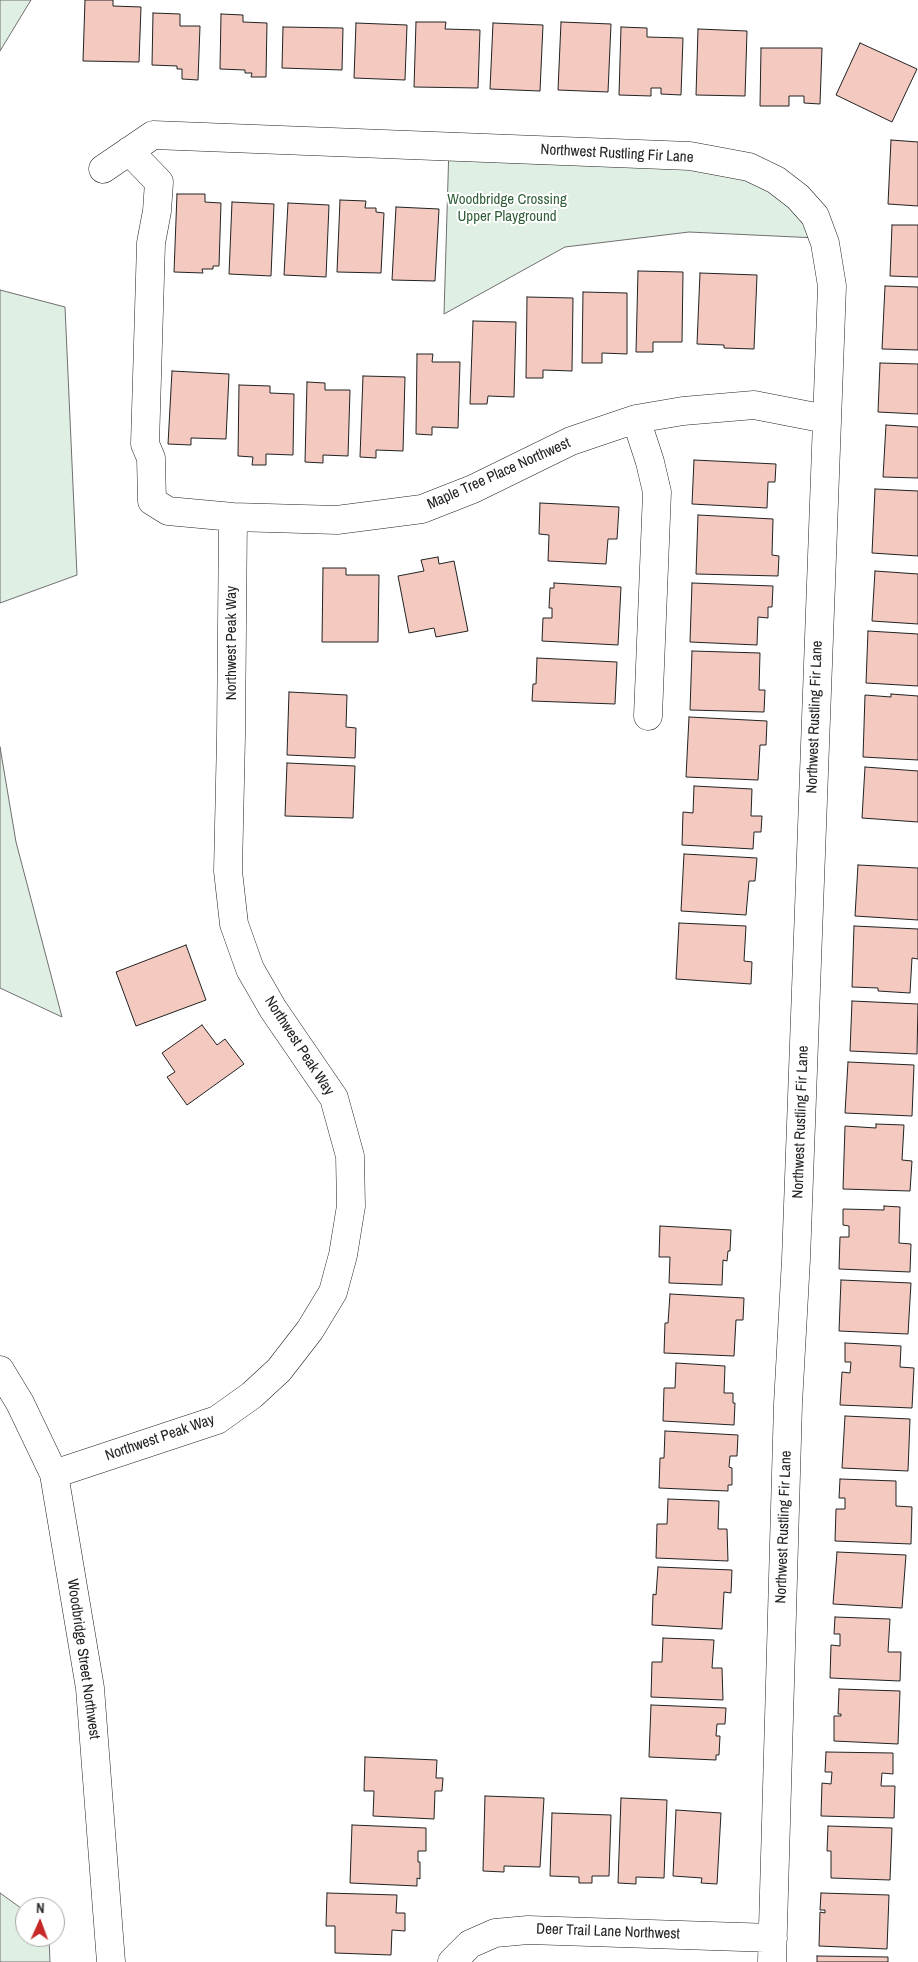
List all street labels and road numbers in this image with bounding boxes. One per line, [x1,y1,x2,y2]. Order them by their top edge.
street label: Northwest Rustling Fir Lane [540,141,694,167]
street label: Maple Tree Place Northwest [425,434,573,514]
street label: Northwest Peak Way [223,586,241,700]
street label: Northwest Rustling Fir Lane [803,640,827,794]
street label: Northwest Peak Way [260,993,338,1099]
street label: Northwest Rustling Fir Lane [789,1045,813,1199]
street label: Northwest Peak Way [103,1411,217,1465]
street label: Northwest Rustling Fir Lane [772,1450,796,1604]
street label: Woodbridge Street Northwest [63,1578,103,1740]
street label: Deer Trail Lane Northwest [536,1920,680,1944]

